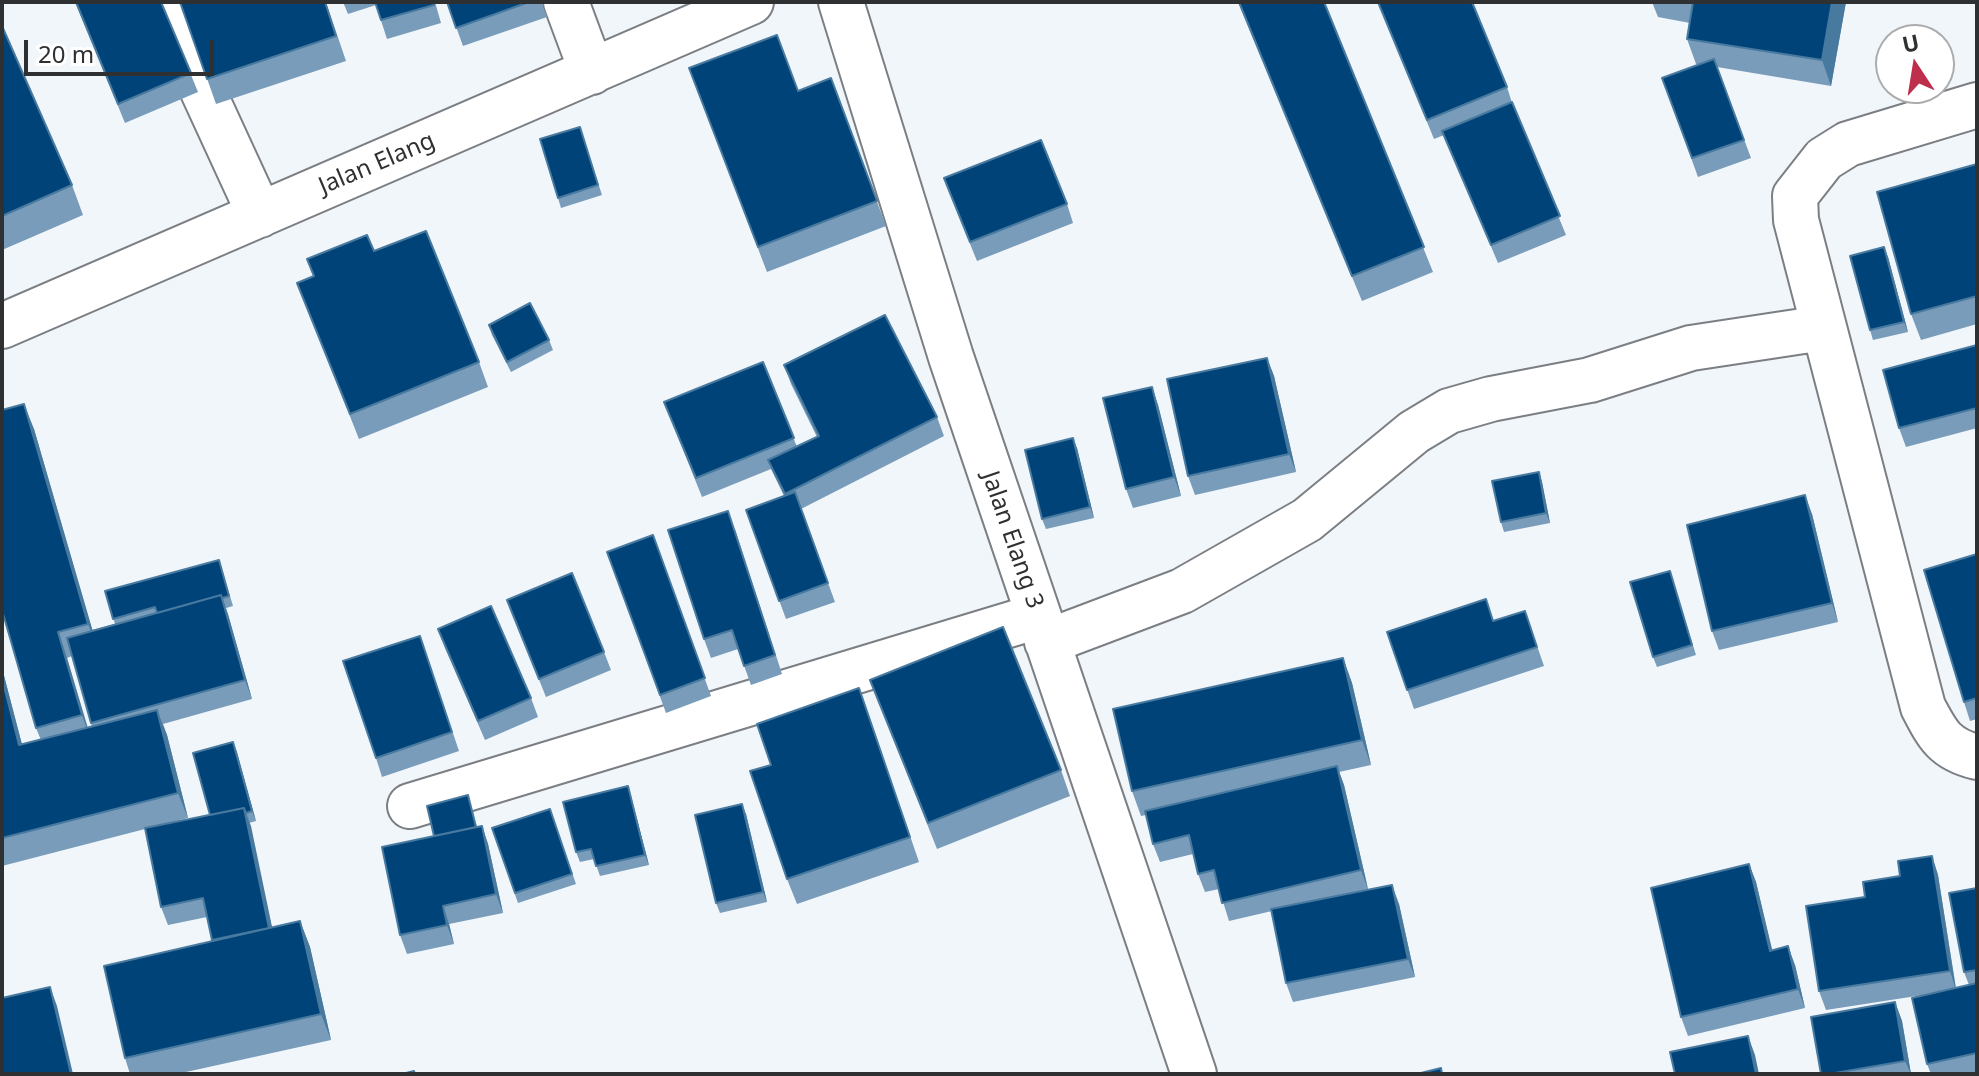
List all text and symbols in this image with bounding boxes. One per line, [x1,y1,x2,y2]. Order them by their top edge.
scale bar [28,24,218,74]
north arrow [1875,24,1955,104]
text: U [1899,26,1922,59]
text: 20 m [38,37,94,70]
street label: Jalan Elang [315,127,439,201]
street label: Jalan Elang 3 [975,468,1049,612]

